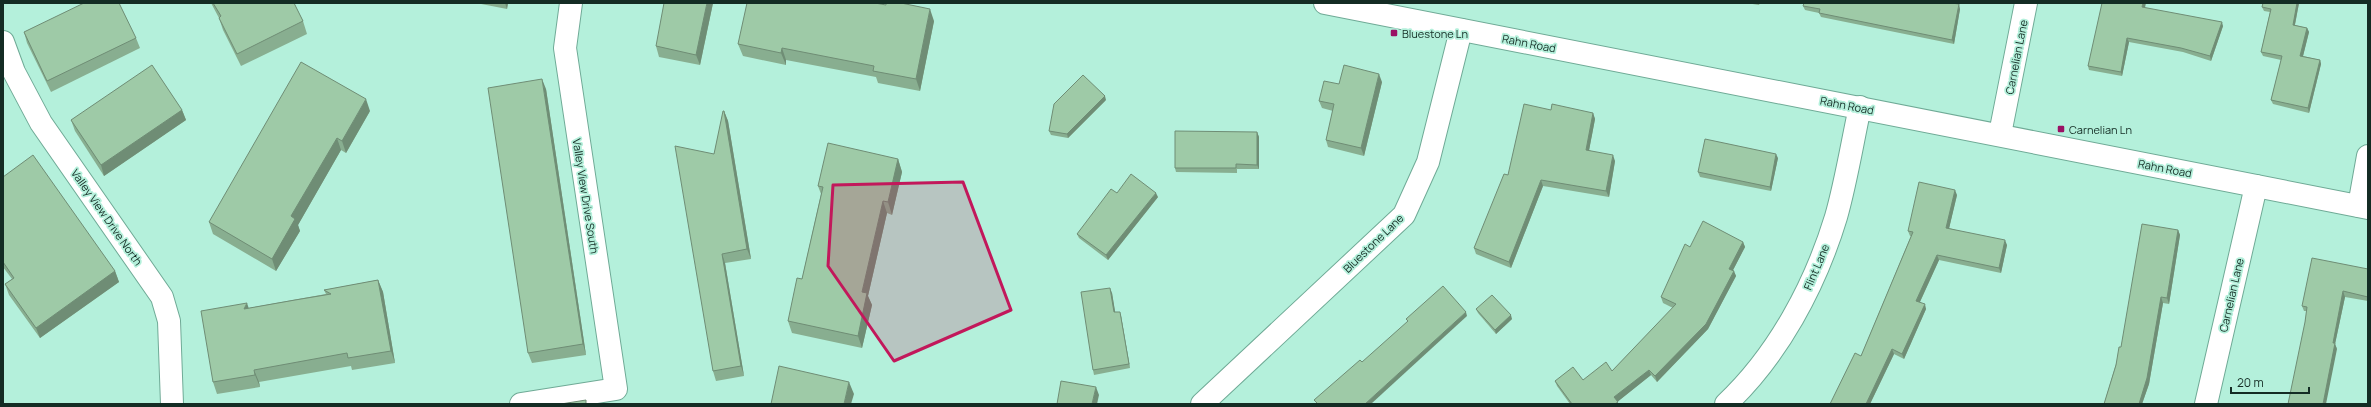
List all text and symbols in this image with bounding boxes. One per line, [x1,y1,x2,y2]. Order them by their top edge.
street label: Carnelian Lane [2001,18,2031,95]
place label: Bluestone Ln [1402,26,1468,41]
marker: Bluestone Ln [1389,28,1399,38]
street label: Rahn Road [1501,30,1557,56]
street label: Rahn Road [1819,92,1875,118]
place label: Carnelian Ln [2069,122,2132,137]
marker: Carnelian Ln [2056,124,2066,134]
street label: Valley View Drive South [570,137,602,255]
street label: Rahn Road [2137,155,2193,181]
street label: Valley View Drive North [68,166,146,268]
street label: Bluestone Lane [1340,210,1407,276]
street label: Flint Lane [1800,241,1833,292]
street label: Carnelian Lane [2215,256,2247,333]
scale bar [2231,369,2309,395]
text: 20 m [2237,374,2264,391]

